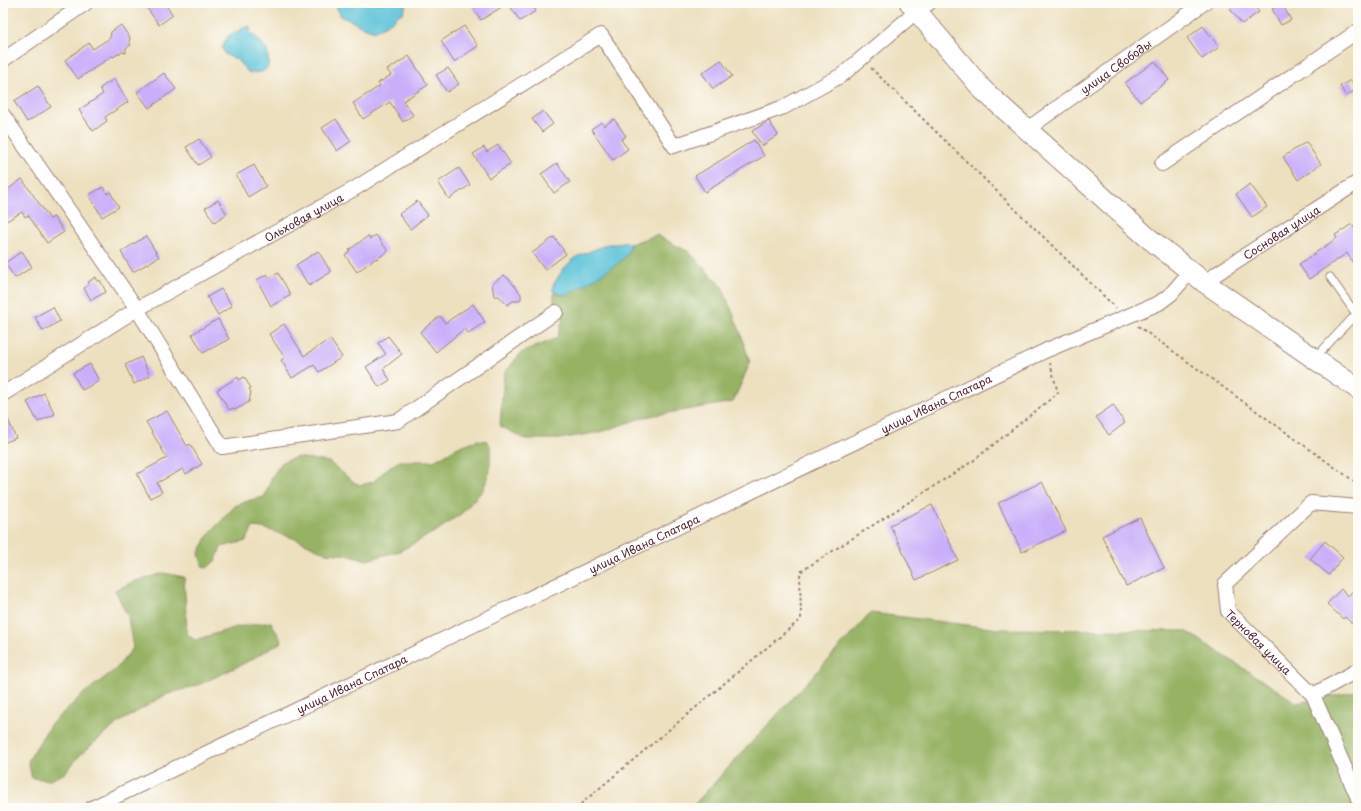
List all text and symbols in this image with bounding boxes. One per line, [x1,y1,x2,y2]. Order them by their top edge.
street label: улица Свободы [1076,35,1155,97]
street label: Ольховая улица [261,188,346,246]
street label: Сосновая улица [1239,201,1323,263]
street label: улица Ивана Спатара [878,369,994,437]
street label: улица Ивана Спатара [586,510,702,577]
street label: Терновая улица [1222,605,1296,678]
street label: улица Ивана Спатара [293,650,410,717]

